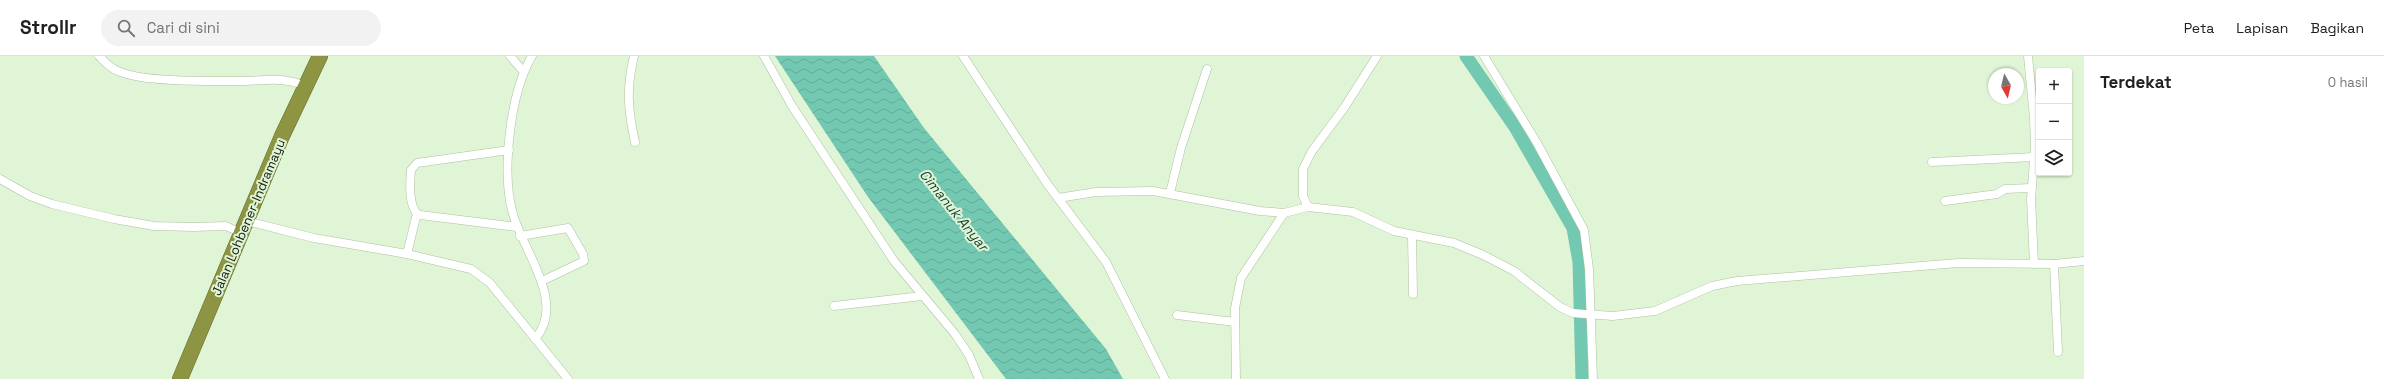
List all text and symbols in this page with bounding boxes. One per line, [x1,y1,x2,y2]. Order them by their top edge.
search box [101,10,381,46]
text: Strollr [20,15,77,40]
icon: search [115,17,137,39]
text: Cari di sini [147,18,220,37]
text: Peta [2184,19,2214,37]
text: Lapisan [2236,19,2288,37]
text: Bagikan [2310,19,2364,37]
north arrow [1988,68,2024,104]
map controls [2036,68,2072,176]
button: + [2036,68,2072,104]
text: Terdekat [2100,71,2172,93]
text: 0 hasil [2328,74,2368,91]
button: − [2036,104,2072,140]
street label: Jalan Lohbener-Indramayu [208,136,289,298]
button: layers [2036,140,2072,176]
water label: Cimanuk Anyar [916,166,993,256]

